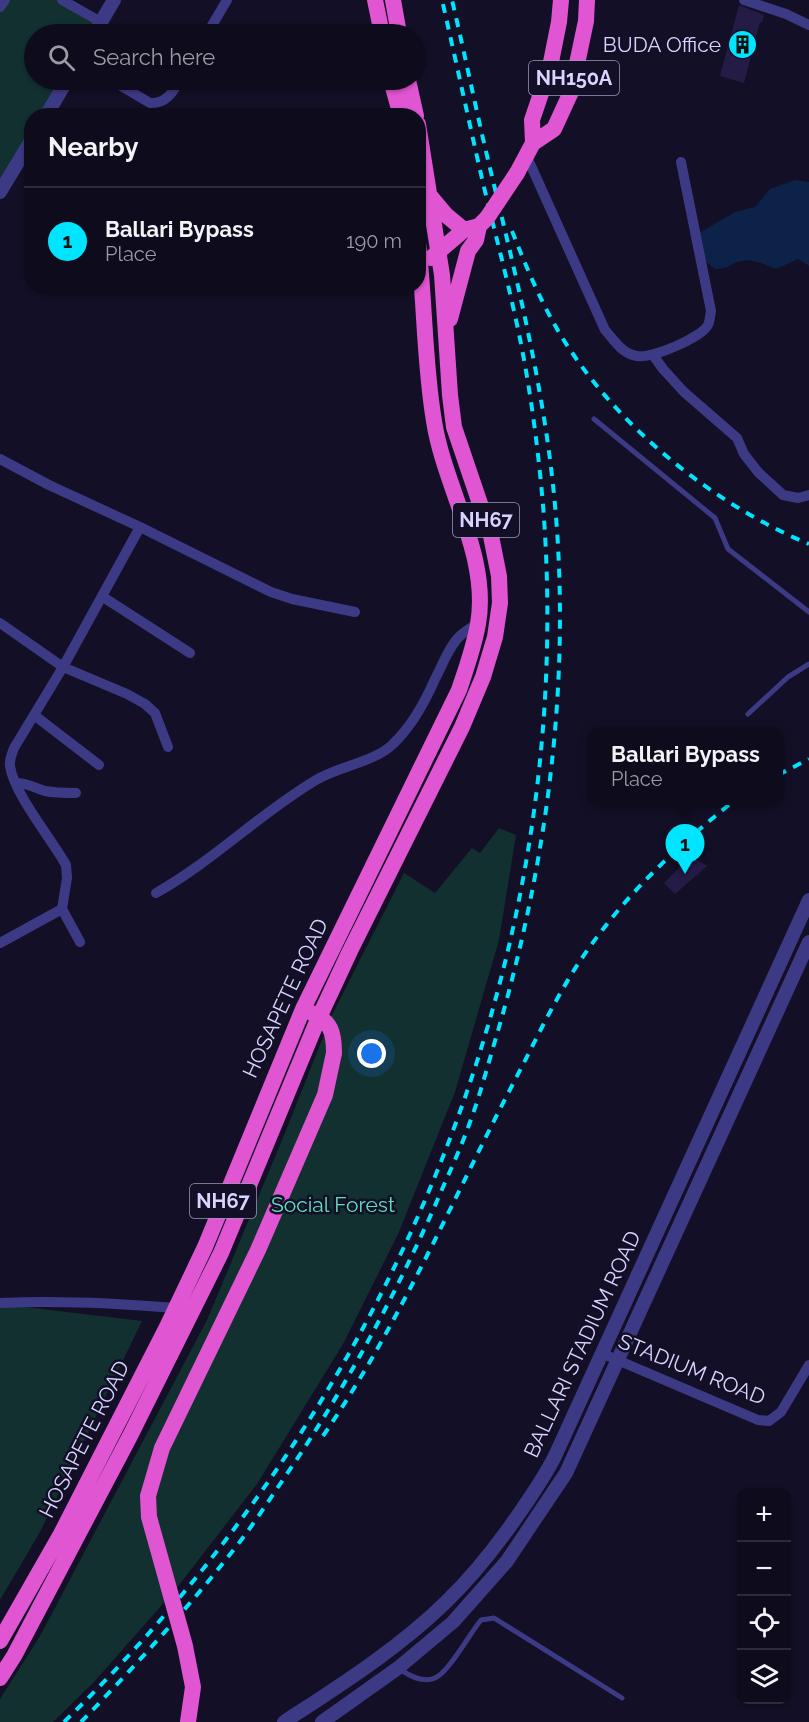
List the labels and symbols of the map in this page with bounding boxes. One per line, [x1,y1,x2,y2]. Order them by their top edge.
building icon: BUDA Office [726,28,758,60]
place label: BUDA Office [603,32,721,57]
road number: NH150A [529,61,619,95]
road number: NH67 [453,503,519,537]
pin: 1 [666,824,704,874]
street label: HOSAPETE ROAD [237,914,333,1082]
your location [357,1039,386,1068]
road number: NH67 [190,1184,256,1218]
park label: Social Forest [271,1192,395,1217]
street label: BALLARI STADIUM ROAD [518,1227,646,1461]
street label: STADIUM ROAD [615,1328,769,1410]
street label: HOSAPETE ROAD [34,1356,134,1522]

